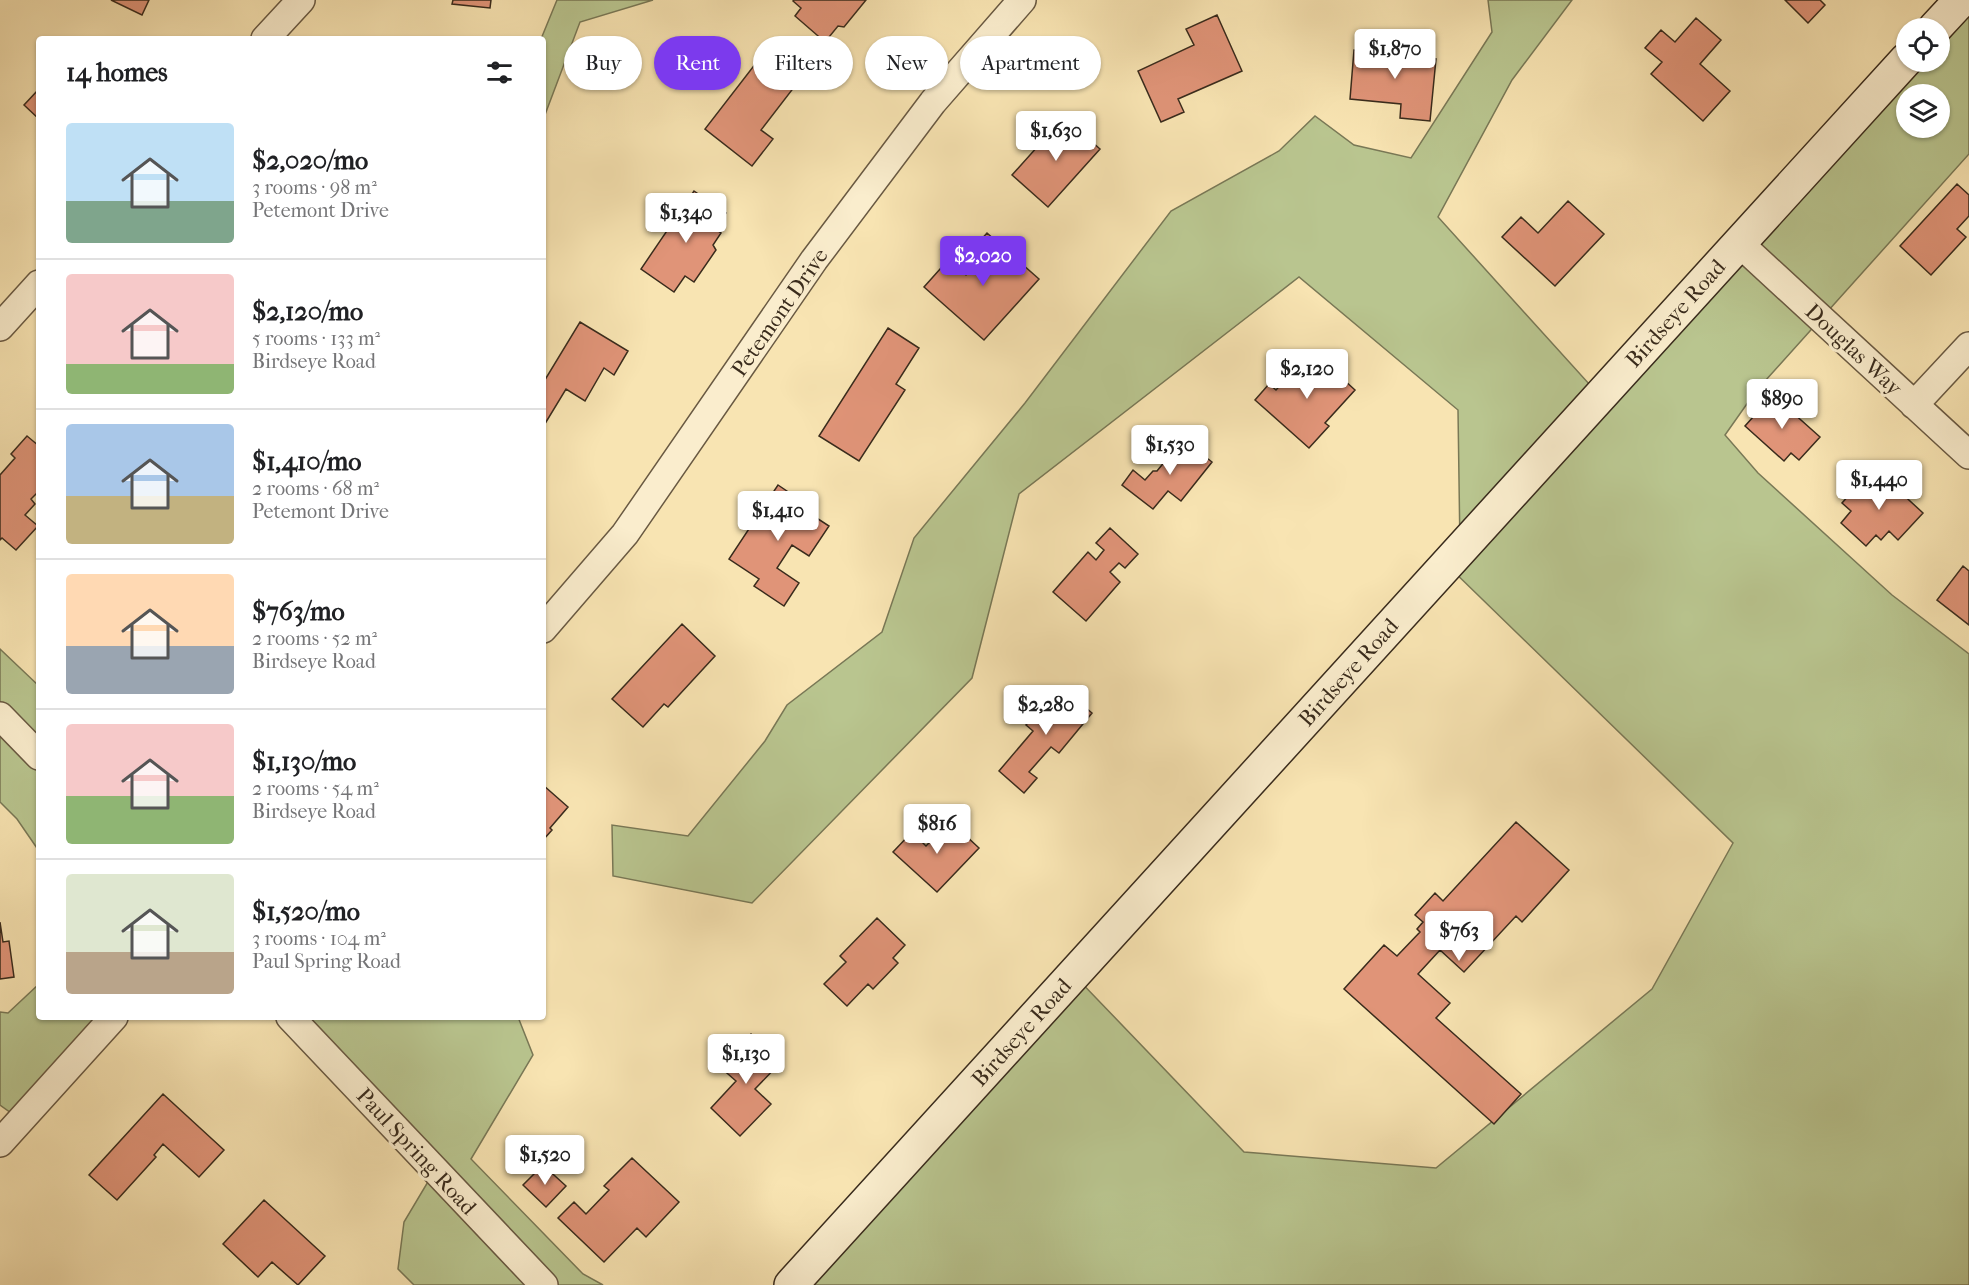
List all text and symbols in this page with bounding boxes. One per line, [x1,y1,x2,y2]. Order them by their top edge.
map controls [1896,18,1950,138]
button: locate [1896,18,1950,72]
pin: $1,870 [1346,29,1444,80]
chip: Buy [564,36,642,90]
chip: Rent [654,36,741,90]
chip: Filters [753,36,853,90]
chip: New [865,36,948,90]
chip: Apartment [960,36,1101,90]
text: $1,870 [1369,37,1421,60]
icon: filters [483,56,516,89]
text: 14 homes [66,57,168,88]
button: layers [1896,84,1950,138]
pin: $1,630 [1007,111,1105,162]
text: $1,630 [1030,119,1082,142]
text: $2,020/mo [252,145,368,176]
icon: home [114,147,186,219]
text: 3 rooms · 98 m² [252,176,377,199]
pin: $1,340 [637,193,735,244]
text: Petemont Drive [252,199,389,222]
text: $1,340 [659,201,713,224]
pin: $2,020 [934,236,1032,287]
street label: Petemont Drive [726,243,834,382]
text: $2,020 [954,244,1012,267]
street label: Birdseye Road [1620,254,1732,373]
text: $2,120/mo [252,296,363,327]
icon: home [114,298,186,370]
street label: Douglas Way [1800,298,1908,402]
text: 5 rooms · 133 m² [252,327,380,350]
pin: $2,120 [1258,349,1356,400]
text: Birdseye Road [252,350,376,373]
text: $2,120 [1280,357,1334,380]
pin: $890 [1746,379,1818,430]
text: $890 [1761,387,1803,410]
pin: $1,530 [1121,425,1219,476]
text: $1,530 [1145,433,1195,456]
text: $1,410/mo [252,446,362,477]
icon: home [114,448,186,520]
pin: $1,440 [1830,460,1928,511]
text: $1,440 [1850,468,1908,491]
text: 2 rooms · 68 m² [252,477,379,500]
pin: $1,410 [729,491,827,542]
text: $1,410 [752,499,804,522]
text: Petemont Drive [252,500,389,523]
text: $763/mo [252,596,345,627]
icon: home [114,598,186,670]
street label: Birdseye Road [1293,613,1405,732]
text: 2 rooms · 52 m² [252,627,377,650]
text: Birdseye Road [252,650,376,673]
pin: $2,280 [997,685,1095,736]
text: $2,280 [1018,693,1074,716]
text: $1,130/mo [252,746,356,777]
icon: home [114,748,186,820]
text: 2 rooms · 54 m² [252,777,379,800]
text: Birdseye Road [252,800,376,823]
pin: $816 [901,804,973,855]
text: $816 [918,812,956,835]
text: $1,520/mo [252,896,360,927]
icon: home [114,898,186,970]
pin: $763 [1423,911,1495,962]
text: $763 [1439,919,1479,942]
text: 3 rooms · 104 m² [252,927,386,950]
text: Paul Spring Road [252,950,401,973]
street label: Birdseye Road [966,973,1078,1092]
pin: $1,130 [697,1034,795,1085]
text: $1,130 [722,1042,770,1065]
street label: Paul Spring Road [351,1083,482,1221]
pin: $1,520 [496,1135,594,1186]
text: $1,520 [519,1143,571,1166]

